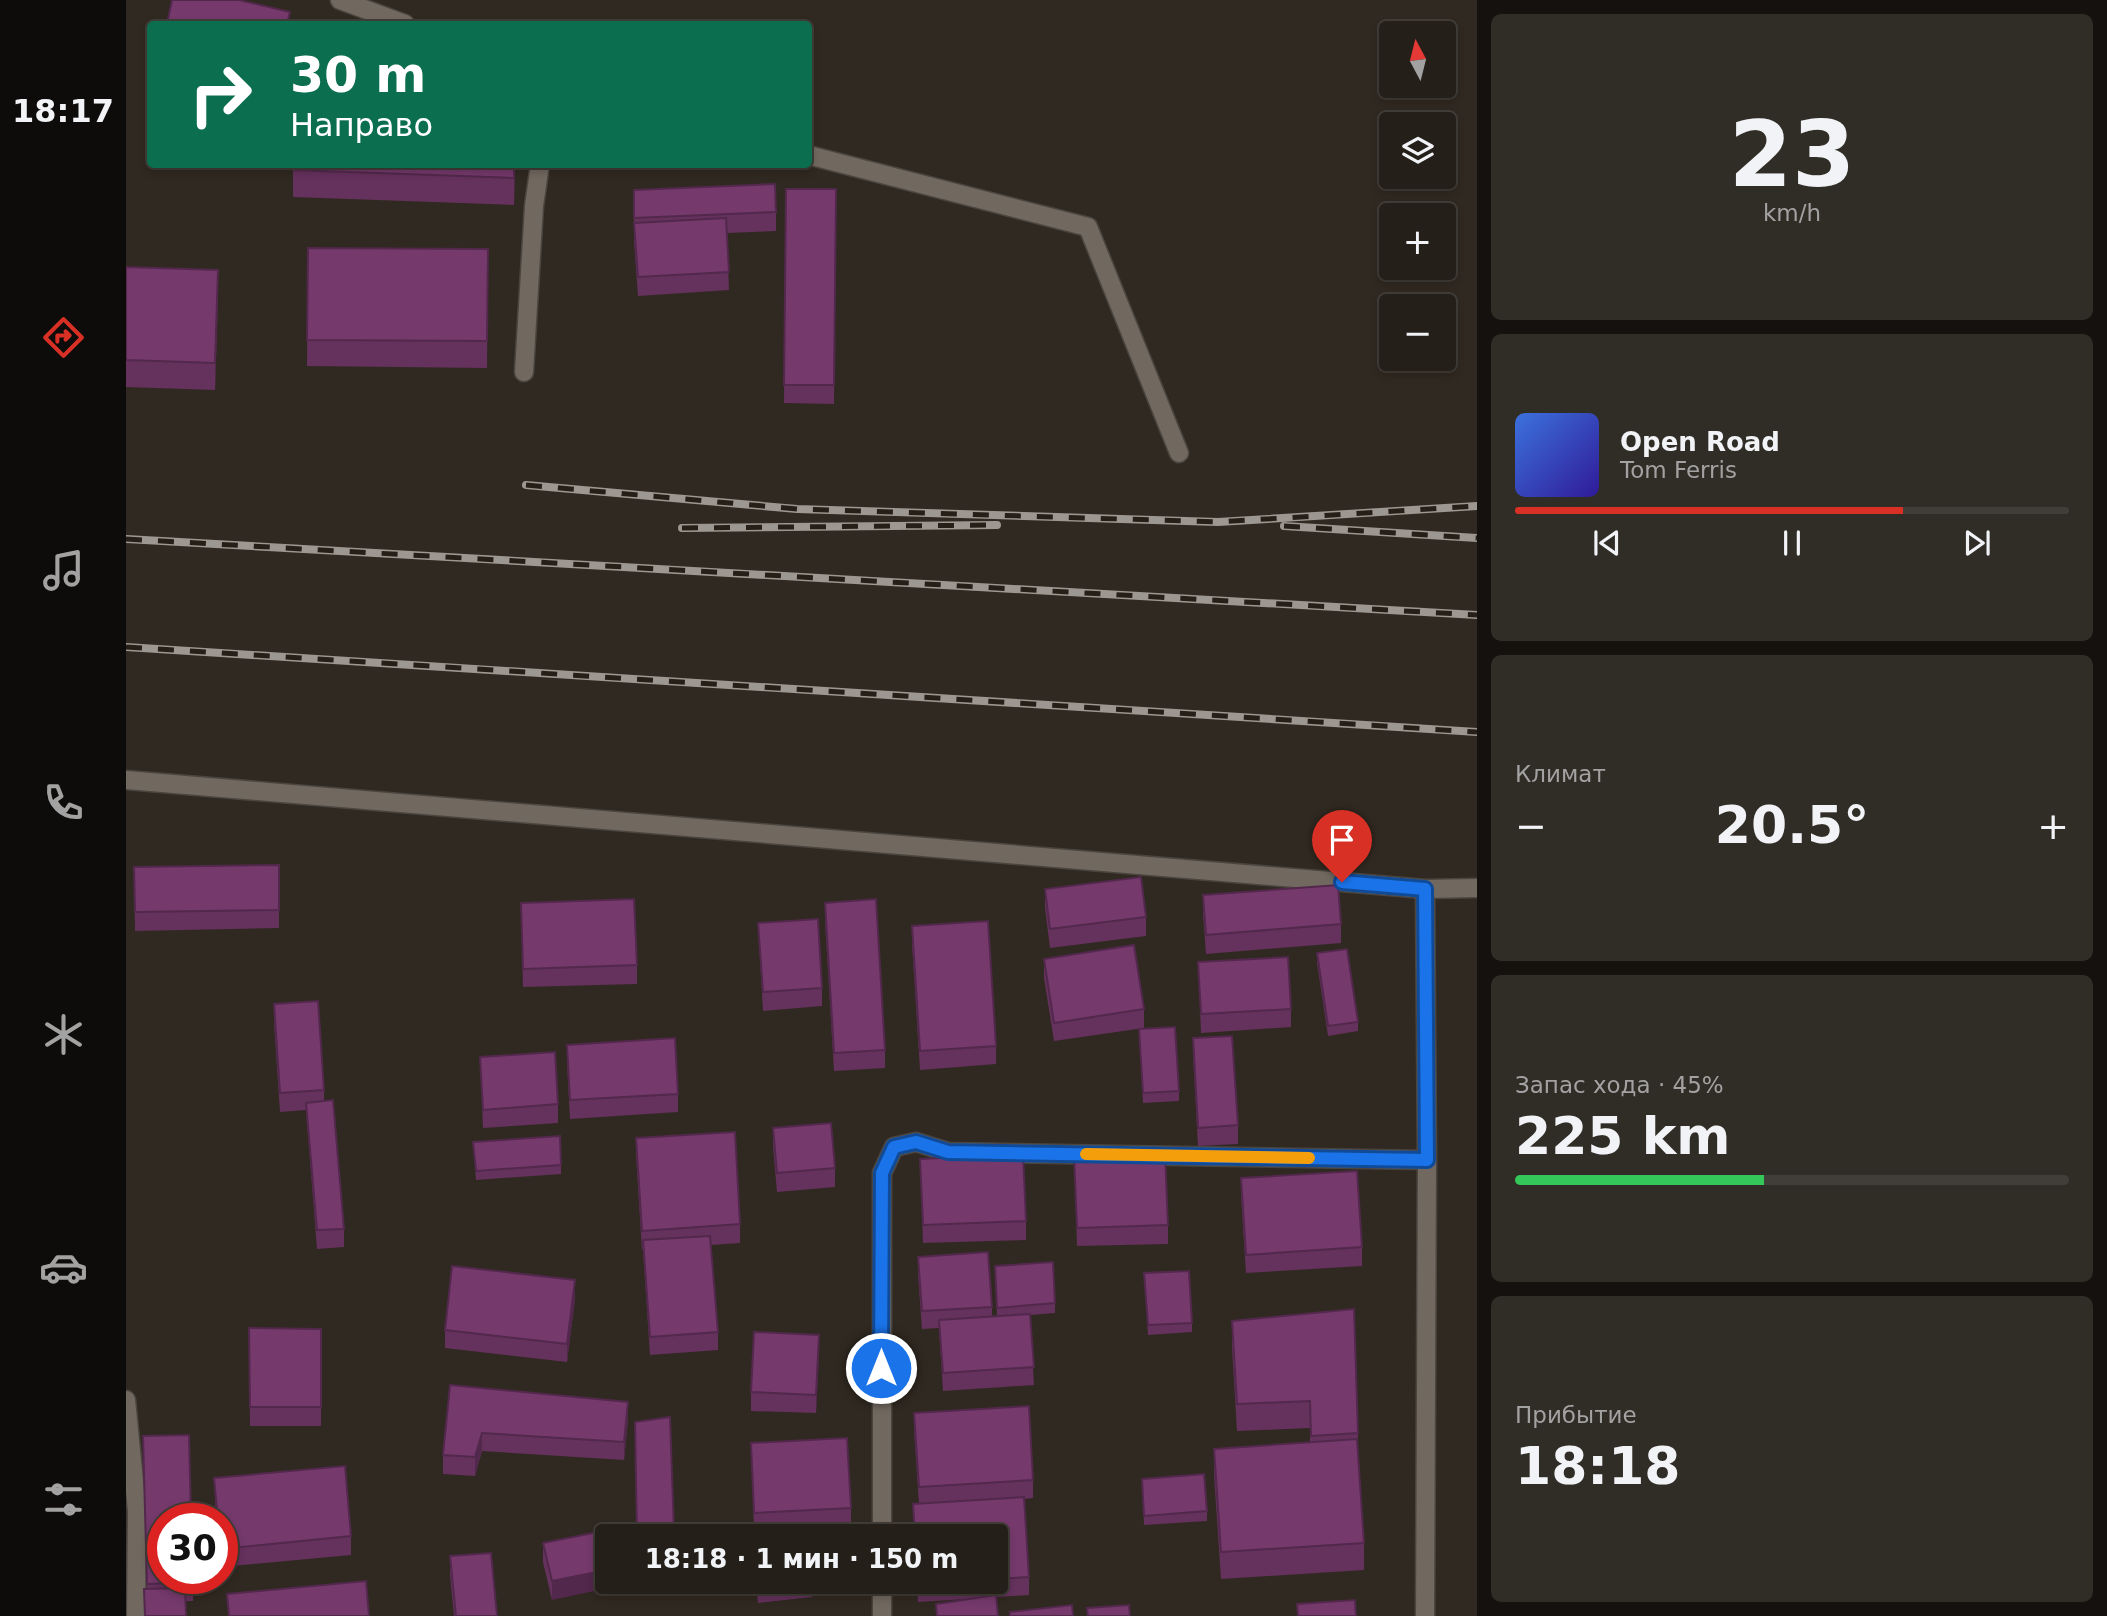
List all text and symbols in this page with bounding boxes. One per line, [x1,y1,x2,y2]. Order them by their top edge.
north arrow [1379,21,1456,98]
map controls [1379,21,1456,371]
text: 30 m [290,47,426,104]
icon: right [175,49,266,140]
text: 18:17 [12,92,114,130]
text: 23 [1729,102,1855,207]
text: Направо [290,106,433,144]
button: layers [1379,112,1456,189]
text: km/h [1763,200,1821,226]
button: + [1379,203,1456,280]
button: − [1379,294,1456,371]
icon: directions [39,313,88,362]
text: Open Road [1620,427,1780,457]
text: Tom Ferris [1620,457,1737,483]
icon: previous [1588,524,1626,562]
icon: pause [1773,524,1811,562]
icon: next [1958,524,1996,562]
icon: music [39,546,88,595]
text: Климат [1515,761,1606,787]
icon: phone [39,778,88,827]
text: 20.5° [1715,795,1869,855]
text: − [1515,804,1547,848]
text: + [2037,804,2069,848]
pin [1312,810,1372,882]
icon: arrive [1323,821,1361,859]
icon: climate [39,1010,88,1059]
text: Запас хода · 45% [1515,1072,1724,1098]
text: 225 km [1515,1106,1730,1166]
icon: car [39,1243,88,1292]
position arrow [844,1331,918,1405]
text: Прибытие [1515,1402,1637,1428]
text: 18:18 [1515,1436,1681,1496]
icon: filters [39,1475,88,1524]
speed limit sign: 30 [147,1503,238,1594]
text: 18:18 · 1 мин · 150 m [645,1544,958,1574]

